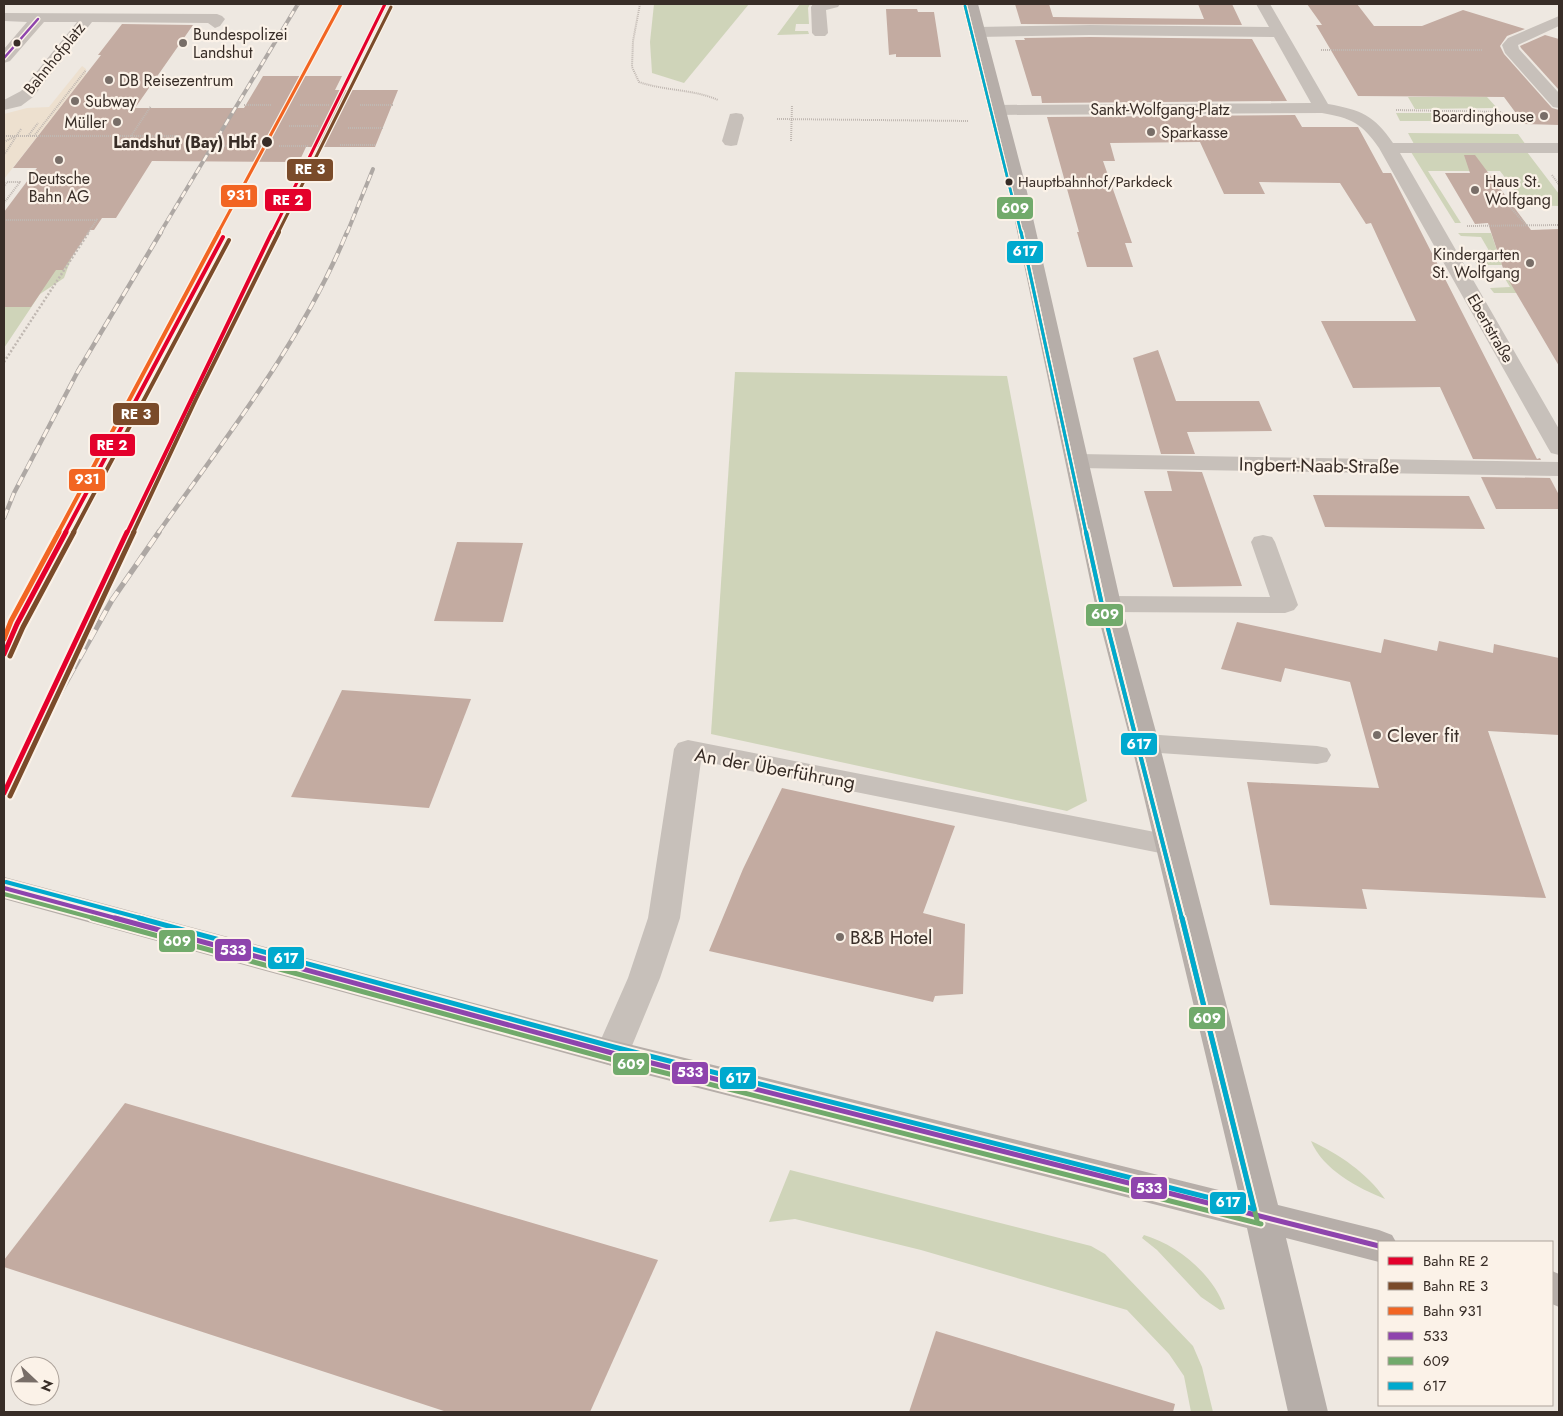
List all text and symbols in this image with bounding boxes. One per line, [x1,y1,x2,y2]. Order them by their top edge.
street label: Bahnhofplatz [18,17,91,99]
place label: Bundespolizei Landshut [193,23,288,64]
marker: Bundespolizei Landshut [177,37,189,49]
unlabelled marker [12,38,22,48]
place label: DB Reisezentrum [119,69,233,92]
marker: DB Reisezentrum [103,74,115,86]
place label: Subway [85,90,138,113]
marker: Subway [69,95,81,107]
street label: Sankt-Wolfgang-Platz [1090,98,1230,121]
place label: Boardinghouse [1432,105,1534,128]
marker: Boardinghouse [1538,110,1550,122]
place label: Müller [65,111,108,134]
marker: Müller [111,116,123,128]
place label: Sparkasse [1161,121,1228,144]
marker: Sparkasse [1145,126,1157,138]
place label: Landshut (Bay) Hbf [113,131,257,154]
marker: Landshut (Bay) Hbf [260,135,274,149]
marker: Deutsche Bahn AG [53,154,65,166]
line badge: RE 3 [286,158,334,182]
text: RE 3 [295,159,325,179]
place label: Deutsche Bahn AG [28,167,90,208]
place label: Haus St. Wolfgang [1485,170,1551,211]
place label: Hauptbahnhof/Parkdeck [1018,171,1173,193]
marker: Hauptbahnhof/Parkdeck [1004,177,1014,187]
line badge: 931 [220,184,258,208]
marker: Haus St. Wolfgang [1469,184,1481,196]
text: 931 [226,185,252,205]
line badge: RE 2 [264,188,312,212]
text: RE 2 [273,190,303,210]
line badge: 609 [996,196,1034,220]
text: 609 [1001,198,1029,218]
line badge: 617 [1006,240,1044,264]
text: 617 [1013,241,1038,261]
place label: Kindergarten St. Wolfgang [1432,243,1520,284]
marker: Kindergarten St. Wolfgang [1524,257,1536,269]
street label: Ebertstraße [1462,289,1520,367]
line badge: RE 3 [112,402,160,426]
text: RE 3 [121,404,151,424]
line badge: RE 2 [89,433,136,457]
text: RE 2 [97,435,127,455]
street label: Ingbert-Naab-Straße [1239,451,1399,480]
line badge: 931 [68,468,106,492]
text: 931 [74,469,100,489]
line badge: 609 [1085,603,1124,627]
text: 609 [1091,604,1119,624]
place label: Clever fit [1387,722,1459,749]
marker: Clever fit [1371,729,1383,741]
line badge: 617 [1120,732,1158,756]
text: 617 [1127,734,1152,754]
street label: An der Überführung [692,741,857,796]
place label: B&B Hotel [850,924,932,951]
line badge: 609 [158,929,196,953]
text: 609 [163,931,191,951]
marker: B&B Hotel [834,931,846,943]
line badge: 533 [214,938,252,962]
text: 533 [220,940,247,960]
line badge: 617 [267,946,305,970]
text: 617 [274,948,299,968]
line badge: 609 [1188,1006,1226,1030]
text: 609 [1193,1008,1221,1028]
line badge: 609 [612,1052,650,1076]
text: 609 [617,1054,645,1074]
line badge: 533 [671,1061,709,1085]
text: 533 [677,1062,704,1082]
line badge: 617 [719,1066,757,1090]
text: 617 [726,1068,751,1088]
line badge: 533 [1130,1176,1168,1200]
text: 533 [1136,1178,1163,1198]
line badge: 617 [1209,1191,1247,1215]
text: 617 [1216,1192,1241,1212]
legend [1378,1241,1553,1406]
text: Bahn RE 2 [1423,1250,1489,1272]
text: Bahn RE 3 [1423,1275,1488,1297]
text: Bahn 931 [1423,1300,1482,1322]
text: 533 [1423,1325,1448,1347]
text: 609 [1423,1350,1449,1372]
north arrow [10,1356,60,1406]
text: 617 [1423,1375,1446,1397]
text: N [36,1377,58,1395]

